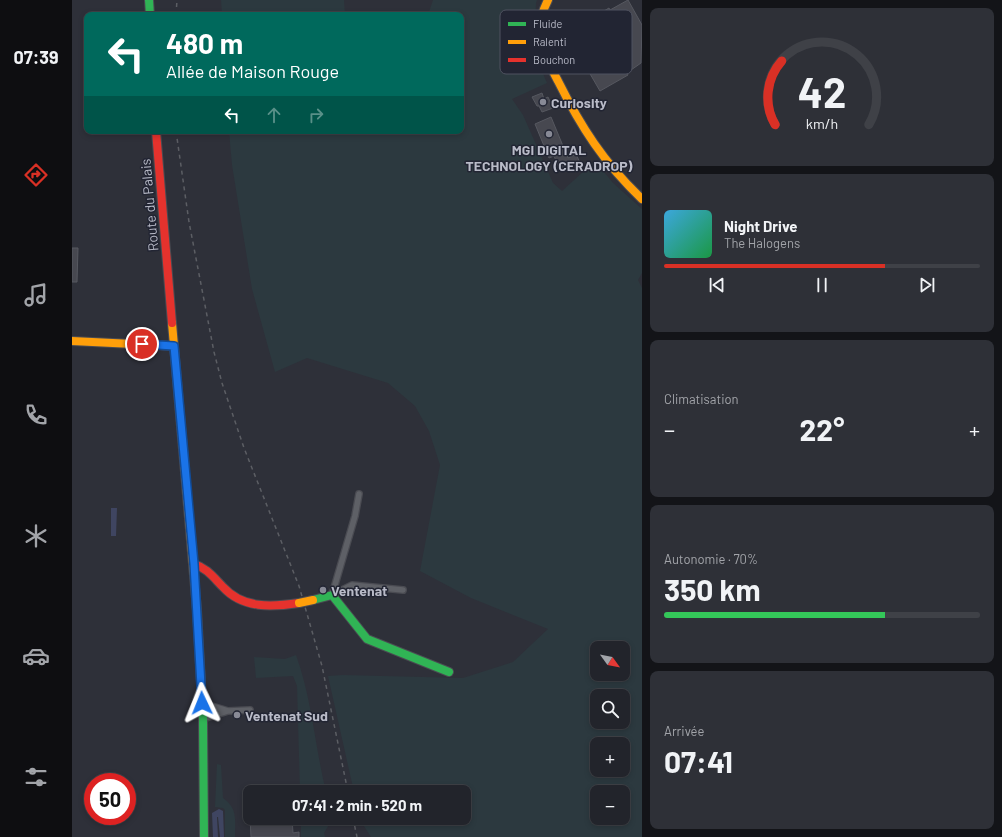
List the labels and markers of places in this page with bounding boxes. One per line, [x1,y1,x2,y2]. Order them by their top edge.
place label: Curiosity [551,94,607,111]
marker: Curiosity [538,97,548,107]
marker: MGI DIGITAL TECHNOLOGY (CERADROP) [544,129,554,139]
place label: MGI DIGITAL TECHNOLOGY (CERADROP) [466,141,633,174]
pin [125,327,159,361]
place label: Ventenat [331,582,387,599]
marker: Ventenat [318,585,328,595]
place label: Ventenat Sud [245,707,328,724]
marker: Ventenat Sud [232,710,242,720]

